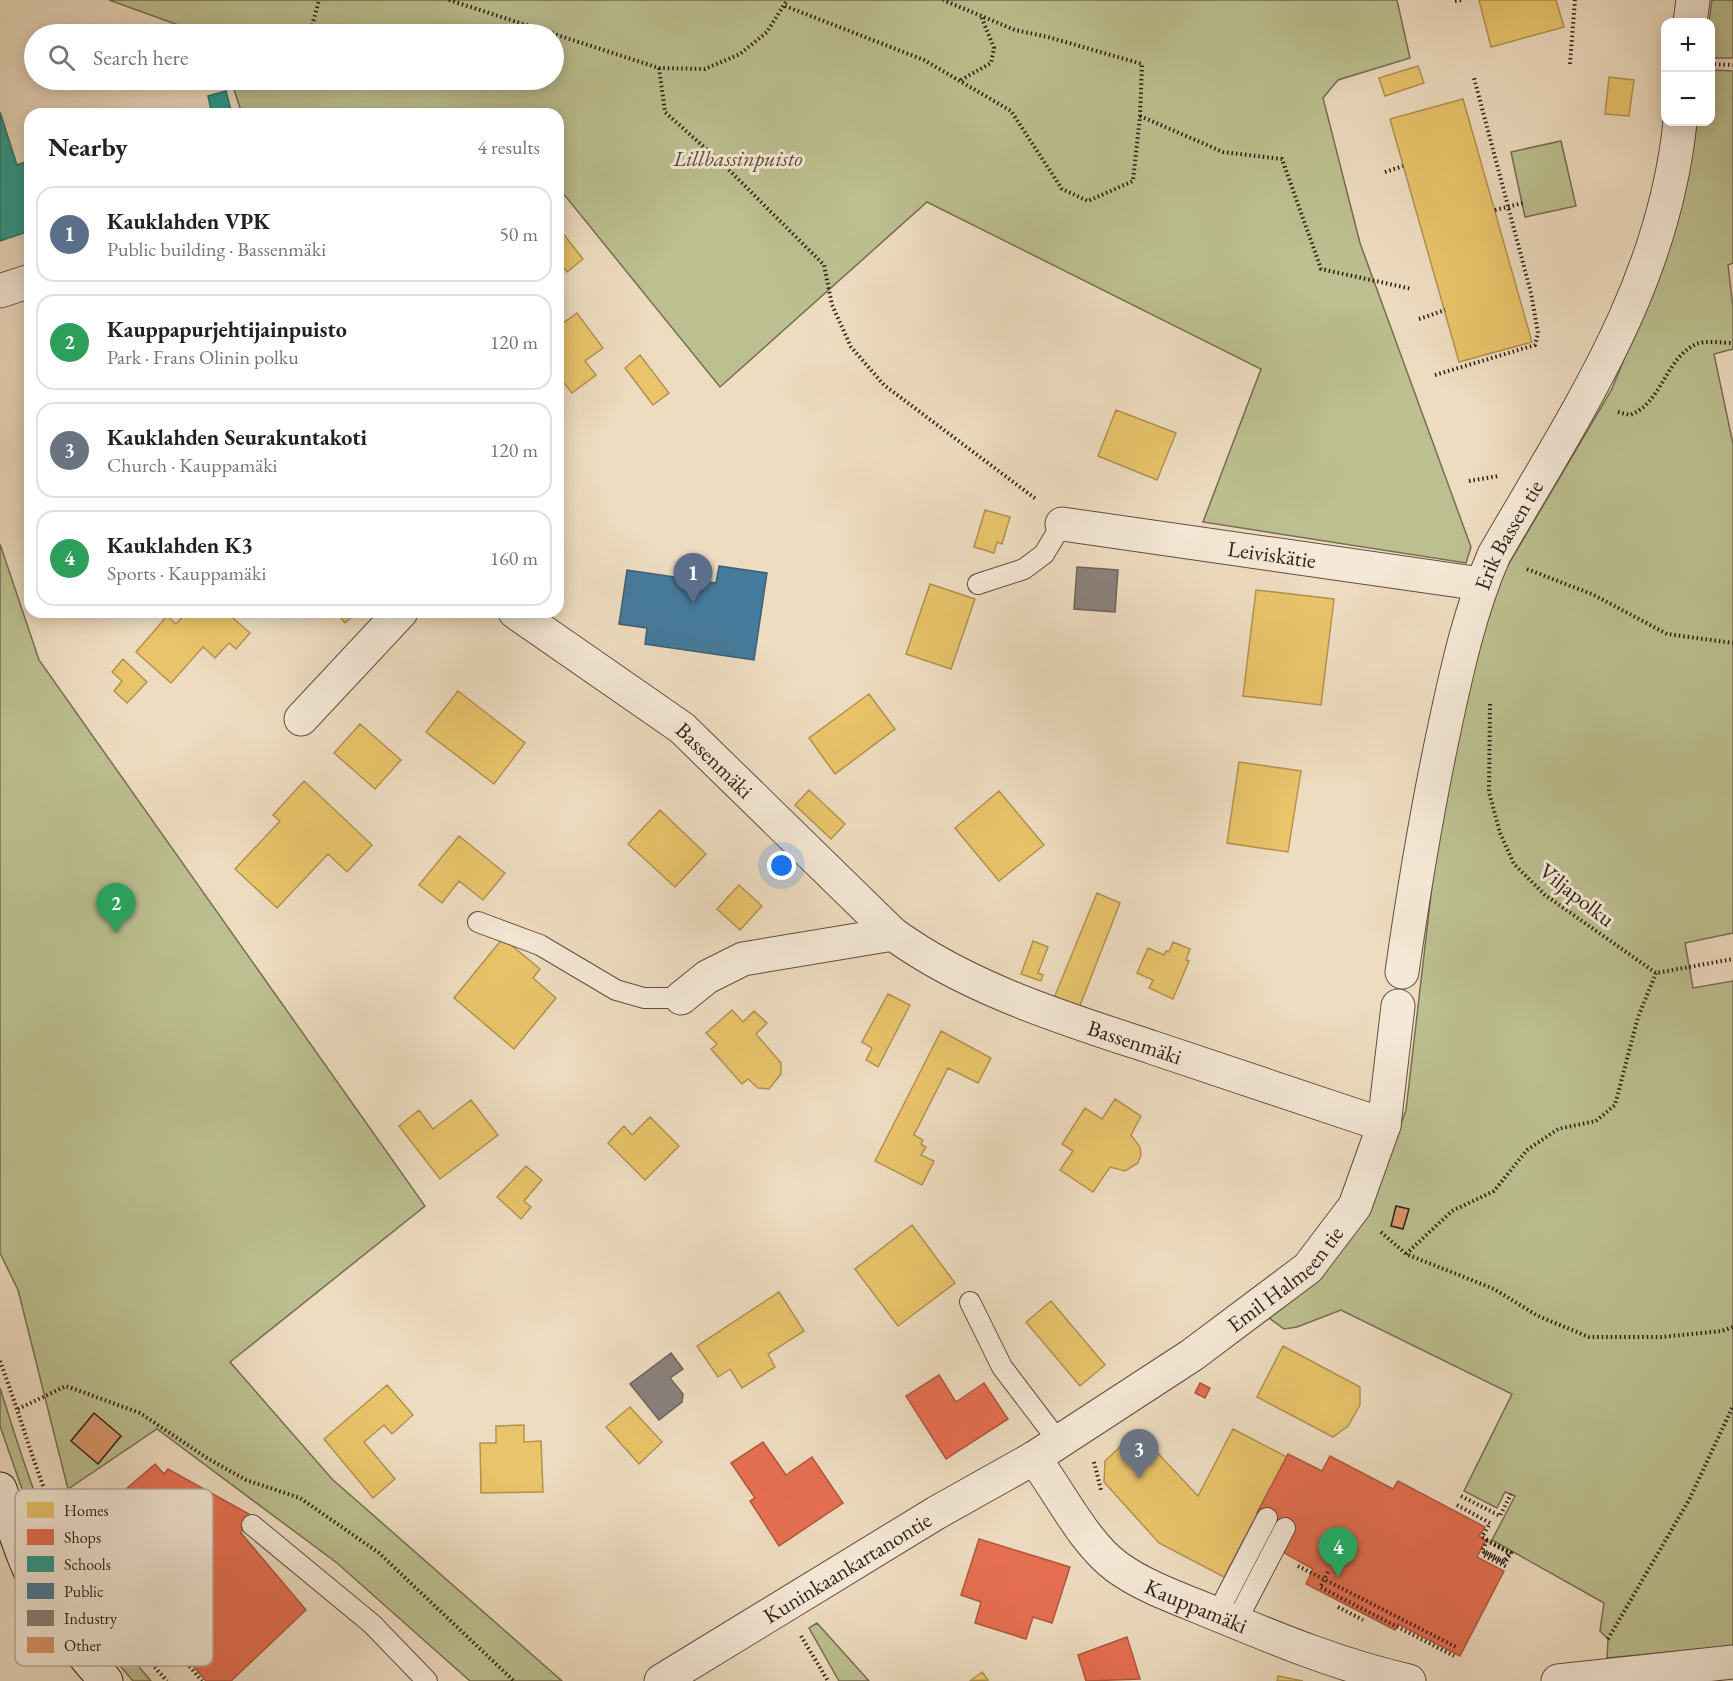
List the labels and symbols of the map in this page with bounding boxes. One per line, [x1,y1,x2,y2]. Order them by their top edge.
park label: Lillbassinpuisto [672,144,803,173]
street label: Erik Bassen tie [1467,474,1550,594]
street label: Leiviskätie [1226,533,1318,575]
pin: 1 [674,554,712,603]
street label: Bassenmäki [670,715,760,804]
your location [767,851,796,880]
street label: Viljapolku [1533,857,1621,934]
pin: 2 [96,884,136,933]
street label: Bassenmäki [1084,1013,1186,1071]
street label: Emil Halmeen tie [1221,1219,1350,1338]
pin: 3 [1120,1430,1158,1479]
legend [15,1489,213,1666]
text: Homes [64,1500,109,1521]
street label: Kuninkaankartanontie [758,1505,937,1630]
text: Shops [64,1527,101,1548]
pin: 4 [1318,1528,1358,1577]
text: Schools [64,1554,111,1575]
street label: Kauppamäki [1140,1571,1252,1640]
text: Public [64,1581,104,1602]
text: Industry [64,1608,118,1629]
text: Other [64,1635,102,1656]

